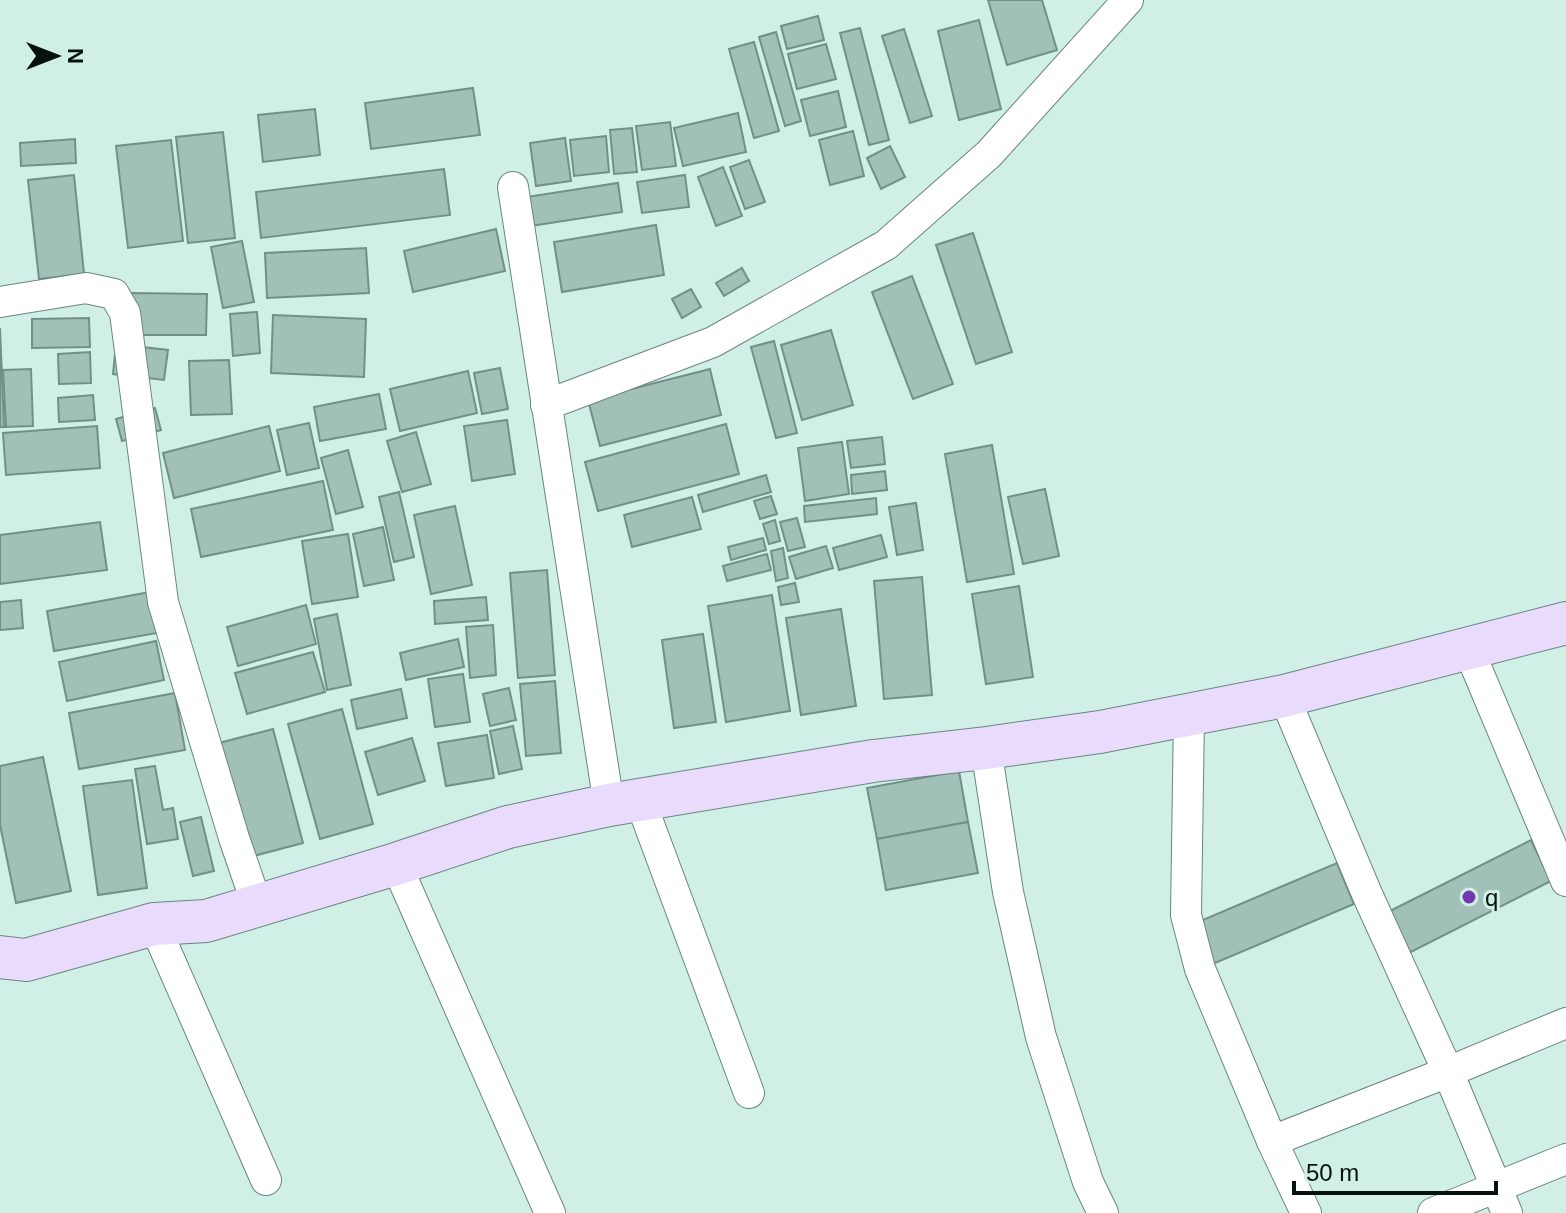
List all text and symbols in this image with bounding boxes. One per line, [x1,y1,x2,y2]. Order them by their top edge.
north arrow [16,16,96,96]
text: N [63,48,88,64]
place label: q [1485,884,1498,911]
marker: q [1460,888,1478,906]
scale bar [1294,1145,1496,1195]
text: 50 m [1306,1159,1359,1186]

